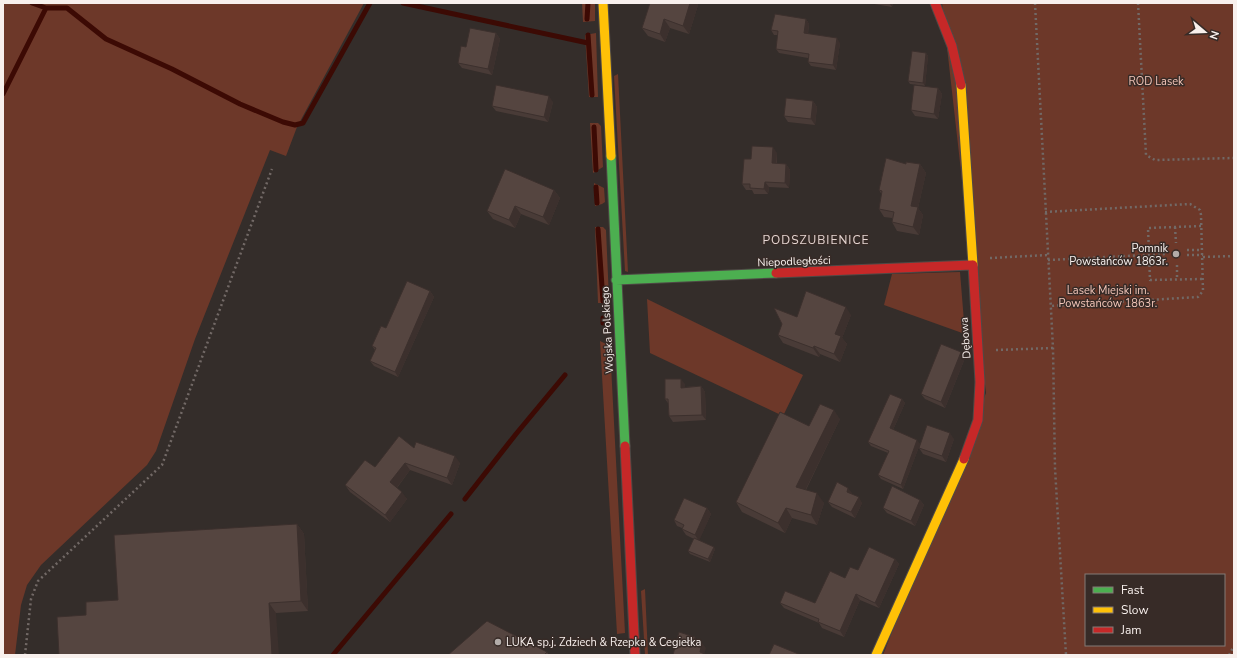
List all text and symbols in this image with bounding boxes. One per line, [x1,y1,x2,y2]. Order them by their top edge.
north arrow [1185,12,1225,52]
text: N [1206,29,1222,41]
park label: ROD Lasek [1128,74,1184,89]
district label: PODSZUBIENICE [763,232,869,248]
place label: Pomnik Powstańców 1863r. [1069,241,1168,269]
marker: Pomnik Powstańców 1863r. [1171,249,1181,259]
street label: Niepodległości [757,253,831,270]
park label: Lasek Miejski im. Powstańców 1863r. [1059,283,1157,311]
street label: Wojska Polskiego [598,286,617,374]
street label: Dębowa [957,317,974,359]
legend [1085,574,1225,646]
text: Fast [1121,582,1144,598]
text: Slow [1121,602,1149,618]
text: Jam [1120,622,1142,638]
place label: LUKA sp.j. Zdziech & Rzepka & Cegiełka [506,635,702,650]
marker: LUKA sp.j. Zdziech & Rzepka & Cegiełka [493,637,503,647]

